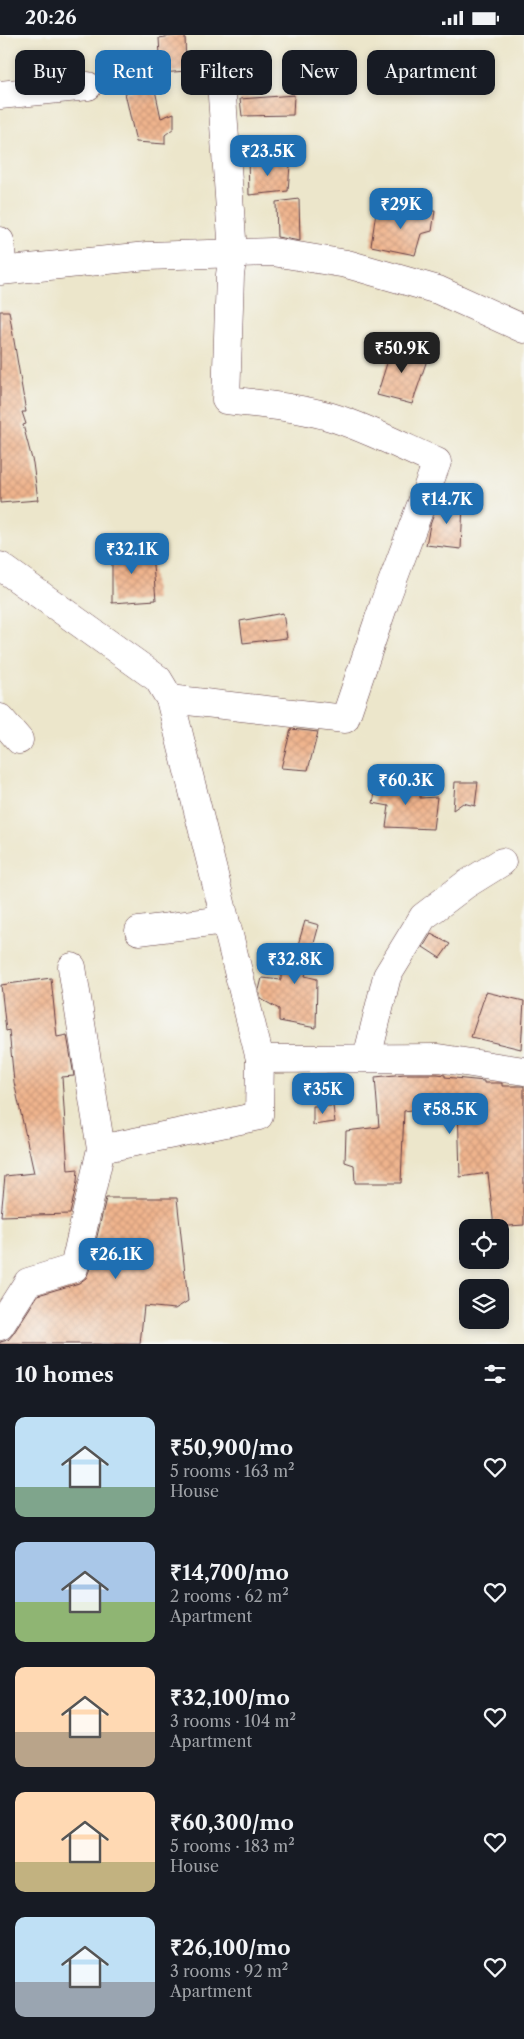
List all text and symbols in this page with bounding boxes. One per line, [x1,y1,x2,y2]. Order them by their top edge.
text: 20:26 [25,6,77,29]
chip: Buy [15,50,85,95]
chip: Rent [95,50,171,95]
chip: Filters [181,50,272,95]
chip: New [282,50,357,95]
chip: Apartment [367,50,495,95]
pin: ₹23.5K [227,135,309,177]
text: ₹23.5K [241,141,295,161]
pin: ₹29K [371,187,431,230]
text: ₹29K [381,194,421,214]
pin: ₹50.9K [361,331,443,374]
text: ₹50.9K [375,338,429,358]
pin: ₹14.7K [406,483,488,525]
text: ₹14.7K [421,489,473,509]
pin: ₹32.1K [91,533,173,575]
text: ₹32.1K [106,539,158,559]
pin: ₹60.3K [365,763,447,806]
text: ₹60.3K [379,770,433,790]
pin: ₹32.8K [254,943,336,985]
text: ₹32.8K [268,949,322,969]
pin: ₹35K [293,1073,353,1115]
text: ₹35K [303,1079,343,1099]
pin: ₹58.5K [409,1093,491,1135]
text: ₹58.5K [423,1099,477,1119]
map controls [459,1219,509,1329]
button: locate [459,1219,509,1269]
pin: ₹26.1K [75,1237,157,1280]
text: ₹26.1K [90,1244,142,1264]
button: layers [459,1279,509,1329]
icon: filters [481,1360,509,1388]
text: 10 homes [15,1362,114,1387]
text: ₹50,900/mo [170,1435,293,1460]
icon: home [55,1437,115,1497]
icon: heart [481,1453,509,1481]
text: 5 rooms · 163 m² [170,1461,295,1481]
text: House [170,1481,219,1501]
text: ₹14,700/mo [170,1560,289,1585]
icon: home [55,1562,115,1622]
icon: heart [481,1578,509,1606]
text: 2 rooms · 62 m² [170,1586,289,1606]
text: Apartment [170,1606,252,1626]
text: ₹32,100/mo [170,1685,290,1710]
icon: home [55,1687,115,1747]
icon: heart [481,1703,509,1731]
text: 3 rooms · 104 m² [170,1711,296,1731]
text: Apartment [170,1731,252,1751]
text: ₹60,300/mo [170,1810,294,1835]
icon: home [55,1812,115,1872]
icon: heart [481,1828,509,1856]
text: 5 rooms · 183 m² [170,1836,295,1856]
text: House [170,1856,219,1876]
text: ₹26,100/mo [170,1935,291,1960]
icon: home [55,1937,115,1997]
icon: heart [481,1953,509,1981]
text: 3 rooms · 92 m² [170,1961,288,1981]
text: Apartment [170,1981,252,2001]

